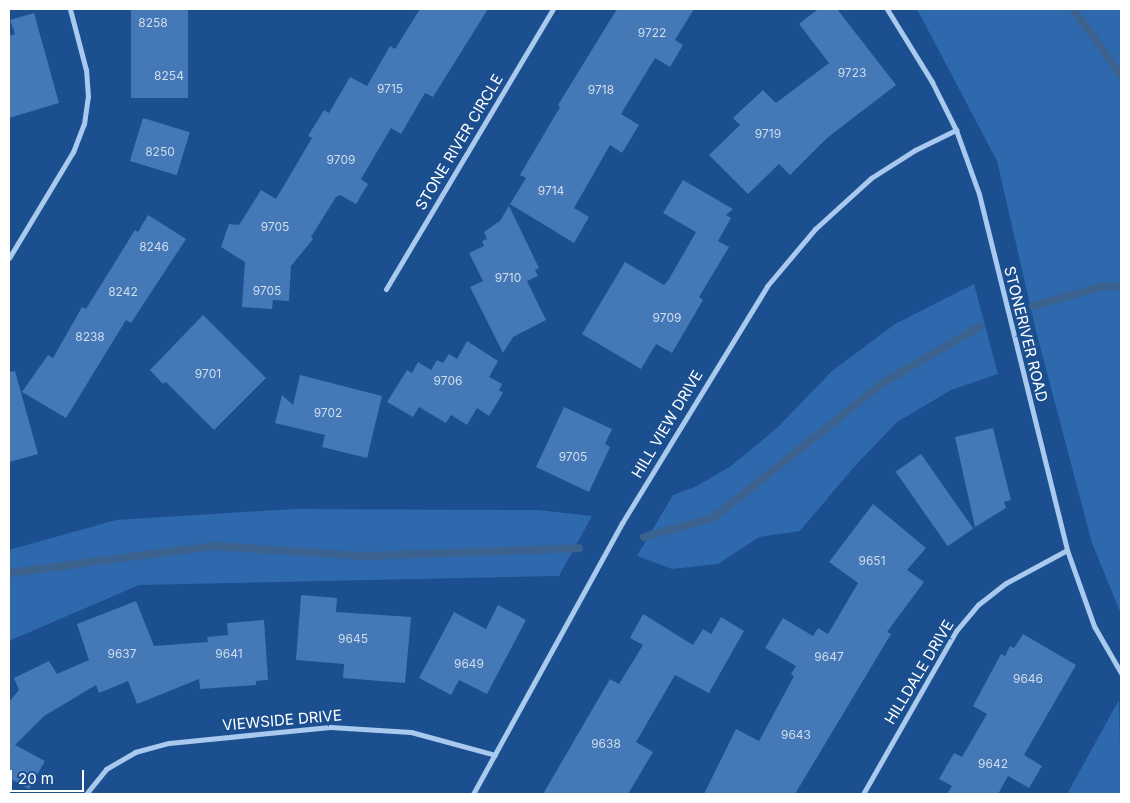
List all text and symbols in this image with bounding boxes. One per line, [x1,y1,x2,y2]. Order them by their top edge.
house number: 8258 [138,16,168,30]
house number: 9722 [638,26,666,40]
house number: 9723 [838,66,866,80]
house number: 8254 [154,69,184,83]
street label: STONE RIVER CIRCLE [411,71,507,213]
house number: 9715 [377,82,403,96]
house number: 9718 [588,83,614,97]
house number: 9719 [755,127,781,141]
house number: 8250 [145,145,175,159]
house number: 9709 [327,153,355,167]
house number: 9714 [538,184,564,198]
house number: 9705 [261,220,289,234]
house number: 8246 [139,240,169,254]
street label: STONERIVER ROAD [1000,264,1052,404]
house number: 9710 [495,271,521,285]
house number: 9705 [253,284,281,298]
house number: 8242 [108,285,138,299]
house number: 9709 [653,311,681,325]
house number: 8238 [75,330,105,344]
house number: 9701 [195,367,221,381]
street label: HILL VIEW DRIVE [628,367,706,481]
house number: 9706 [434,374,462,388]
house number: 9702 [314,406,342,420]
house number: 9705 [559,450,587,464]
house number: 9651 [858,554,886,568]
street label: HILLDALE DRIVE [881,617,957,727]
house number: 9645 [338,632,368,646]
house number: 9637 [107,647,137,661]
house number: 9641 [215,647,243,661]
house number: 9647 [814,650,844,664]
house number: 9649 [454,657,484,671]
house number: 9646 [1013,672,1043,686]
street label: VIEWSIDE DRIVE [222,706,342,734]
house number: 9643 [781,728,811,742]
house number: 9638 [591,737,621,751]
house number: 9642 [978,757,1008,771]
scale bar [12,760,86,792]
text: 20 m [18,769,54,788]

